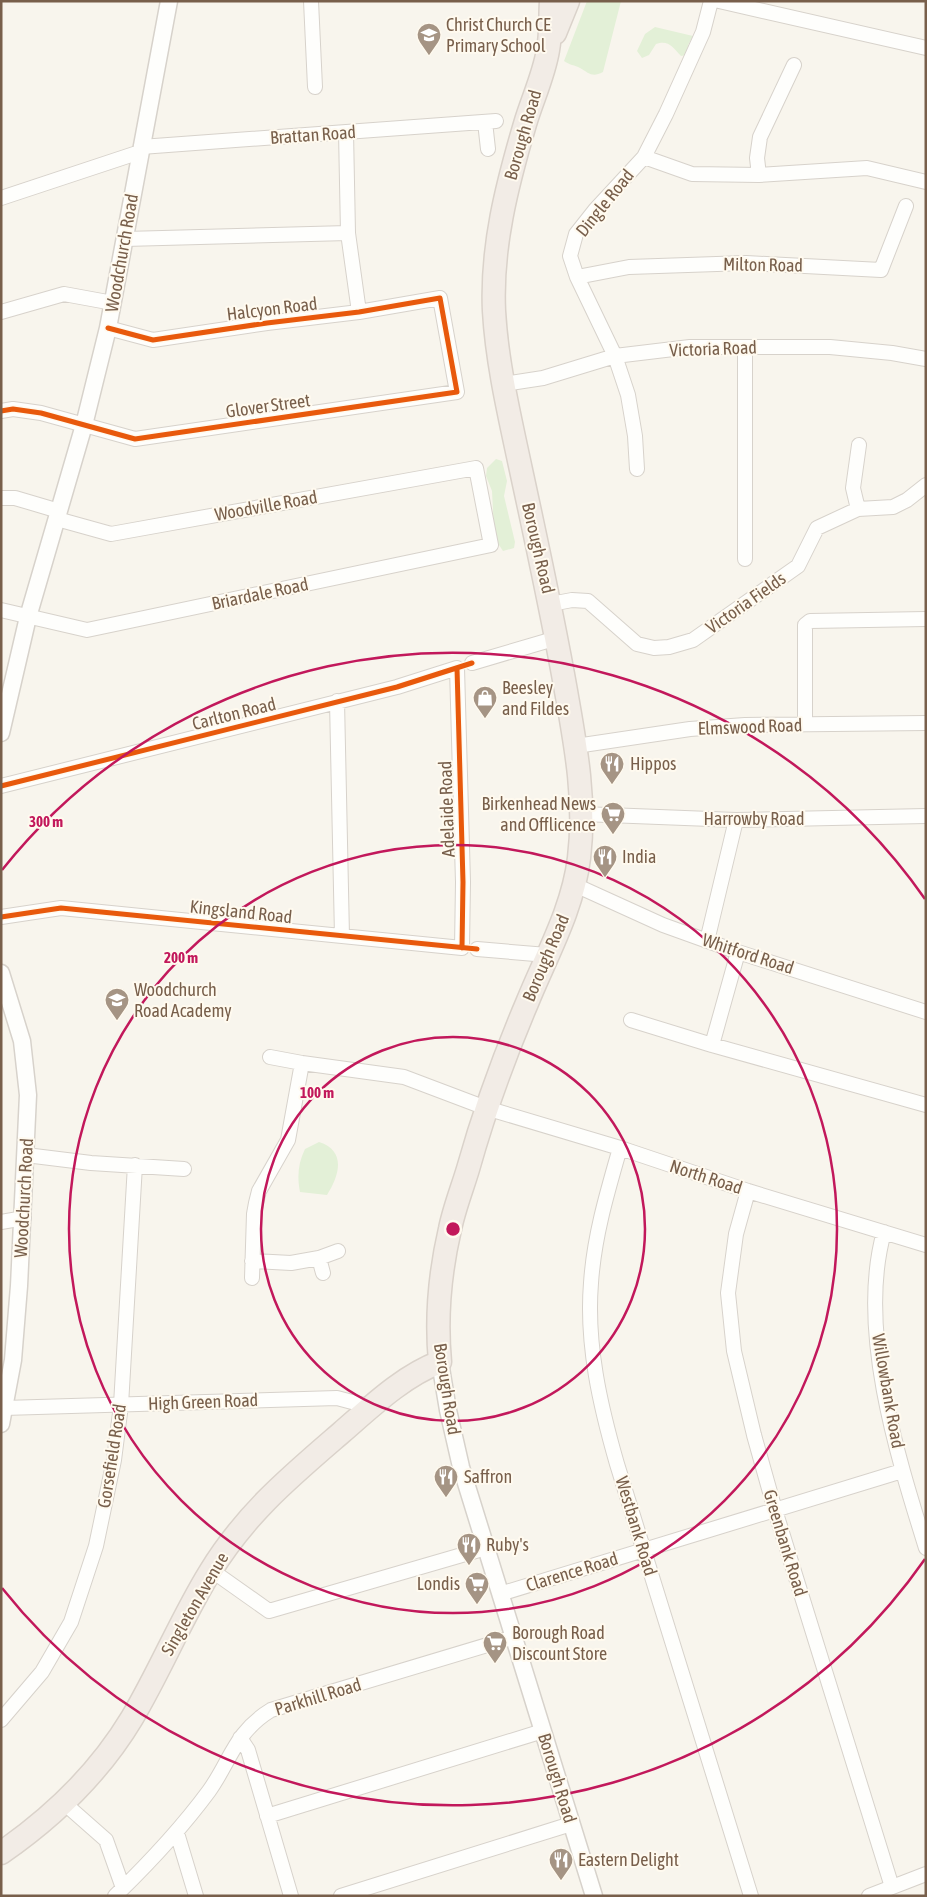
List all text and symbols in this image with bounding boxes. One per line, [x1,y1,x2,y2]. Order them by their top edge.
place label: Christ Church CE Primary School [446,14,551,56]
school or university icon: Christ Church CE Primary School [416,22,442,56]
street label: Borough Road [500,87,545,182]
street label: Brattan Road [269,121,357,148]
street label: Dingle Road [571,165,638,240]
street label: Woodchurch Road [101,192,142,314]
street label: Milton Road [723,253,803,276]
street label: Halcyon Road [225,293,319,324]
street label: Victoria Road [669,336,757,361]
street label: Glover Street [224,389,312,422]
street label: Woodville Road [213,486,319,525]
street label: Borough Road [518,500,559,595]
street label: Victoria Fields [702,567,790,638]
street label: Briardale Road [210,573,310,614]
place label: Beesley and Fildes [502,677,569,719]
shop icon: Beesley and Fildes [472,685,498,719]
street label: Carlton Road [190,693,278,734]
street label: Elmswood Road [697,714,803,739]
restaurant icon: Hippos [599,751,625,785]
place label: Hippos [630,753,676,774]
street label: Adelaide Road [434,761,459,858]
place label: Birkenhead News and Offlicence [482,793,596,835]
supermarket icon: Birkenhead News and Offlicence [600,801,626,835]
street label: Harrowby Road [703,808,805,829]
text: 300 m [29,813,63,830]
restaurant icon: India [592,844,618,878]
place label: India [622,846,656,867]
street label: Kingsland Road [189,896,293,927]
street label: Borough Road [518,911,573,1005]
street label: Whitford Road [700,929,797,978]
text: 200 m [164,949,198,966]
place label: Woodchurch Road Academy [134,979,232,1021]
school or university icon: Woodchurch Road Academy [104,987,130,1021]
text: 100 m [300,1084,334,1101]
street label: Woodchurch Road [10,1138,37,1258]
street label: North Road [667,1155,745,1198]
centre of rings [444,1220,462,1238]
street label: Willowbank Road [868,1332,909,1450]
street label: Borough Road [430,1341,465,1436]
street label: High Green Road [148,1389,258,1414]
street label: Gorsefield Road [93,1402,130,1509]
restaurant icon: Saffron [433,1464,459,1498]
place label: Saffron [464,1466,512,1487]
street label: Westbank Road [611,1474,662,1578]
street label: Greenbank Road [759,1487,812,1599]
restaurant icon: Ruby's [456,1532,482,1566]
place label: Ruby's [486,1534,529,1555]
street label: Clarence Road [523,1548,620,1595]
street label: Singleton Avenue [157,1549,233,1659]
supermarket icon: Londis [464,1571,490,1605]
place label: Londis [417,1573,460,1594]
place label: Borough Road Discount Store [512,1622,607,1664]
supermarket icon: Borough Road Discount Store [482,1630,508,1664]
street label: Parkhill Road [272,1673,364,1720]
street label: Borough Road [534,1730,581,1825]
restaurant icon: Eastern Delight [548,1847,574,1881]
place label: Eastern Delight [578,1849,679,1870]

